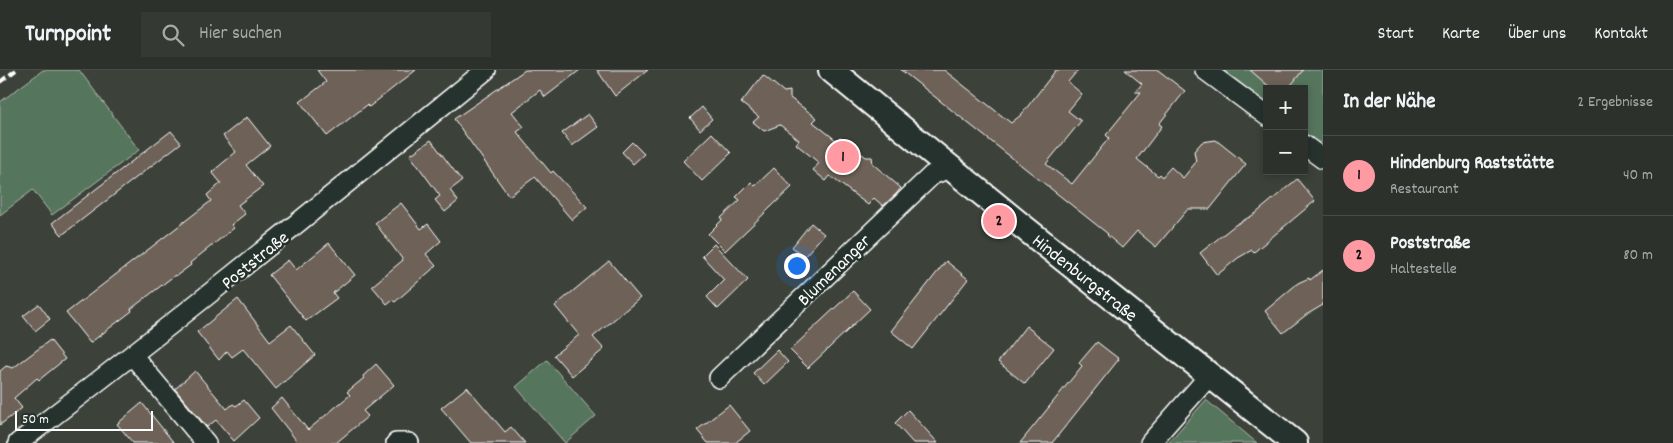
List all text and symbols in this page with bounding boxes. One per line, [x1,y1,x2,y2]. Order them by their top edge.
search box [141,12,491,57]
text: Turnpoint [25,18,111,52]
icon: search [159,21,187,49]
text: Hier suchen [199,21,282,48]
text: Start [1378,22,1414,47]
text: Karte [1442,22,1480,47]
text: Über uns [1508,22,1566,47]
text: Kontakt [1594,22,1648,47]
map controls [1263,85,1308,175]
button: + [1263,85,1308,130]
text: In der Nähe [1343,88,1435,118]
text: 2 Ergebnisse [1577,91,1653,114]
button: − [1263,130,1308,175]
pin: 1 [827,138,859,176]
text: Hindenburg Raststätte [1390,151,1554,178]
text: 1 [1357,164,1361,187]
text: 40 m [1623,164,1653,187]
text: Restaurant [1390,178,1459,201]
pin: 2 [983,202,1015,240]
street label: Poststraße [216,226,296,298]
street label: Blumenanger [792,229,878,314]
street label: Hindenburgstraße [1025,229,1142,330]
text: Poststraße [1390,231,1470,258]
text: 2 [1356,244,1363,267]
text: 80 m [1623,244,1653,267]
your location [784,253,810,279]
text: Haltestelle [1390,258,1457,281]
scale bar [15,408,152,431]
text: 50 m [22,410,49,430]

